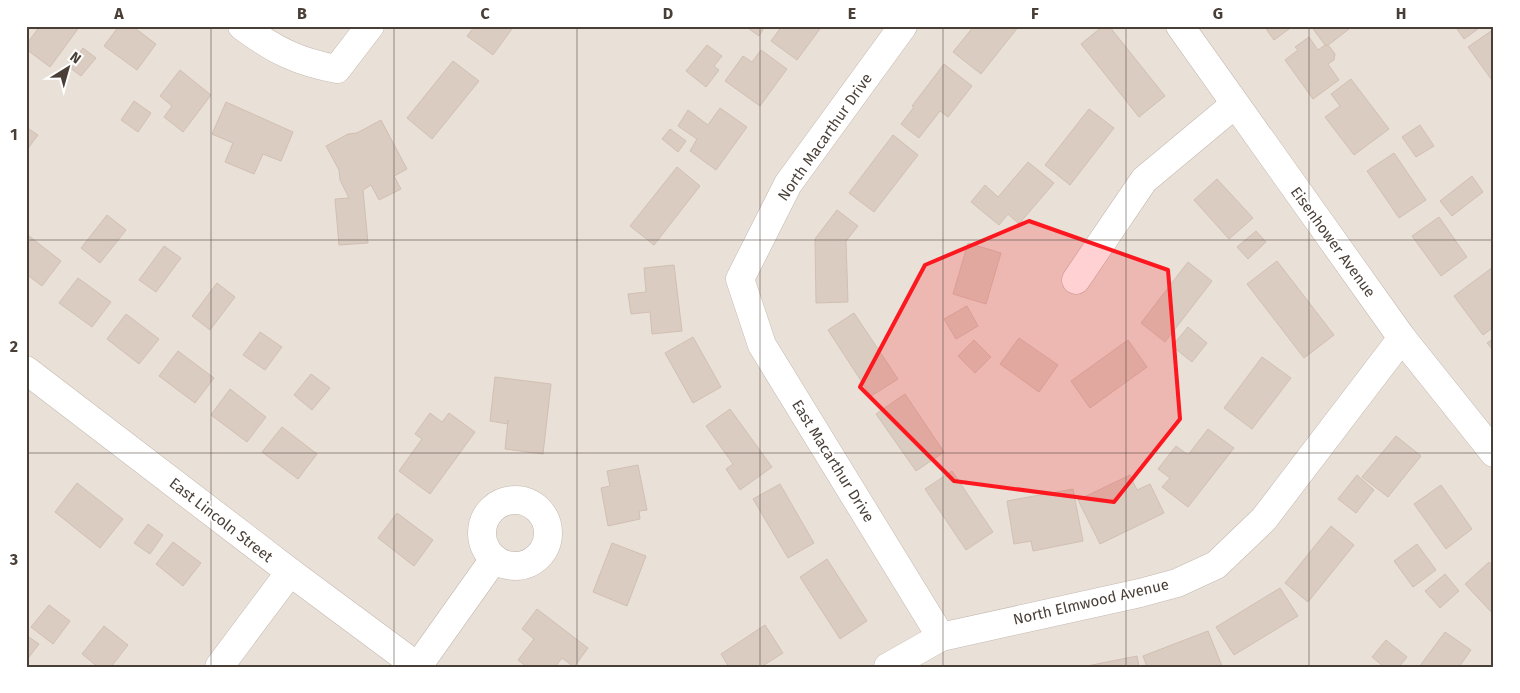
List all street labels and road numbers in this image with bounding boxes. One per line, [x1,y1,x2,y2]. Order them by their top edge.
street label: North Macarthur Drive [774,70,876,204]
street label: Eisenhower Avenue [1287,183,1379,301]
street label: East Macarthur Drive [788,396,878,526]
street label: East Lincoln Street [166,474,277,566]
street label: North Elmwood Avenue [1011,575,1171,629]

